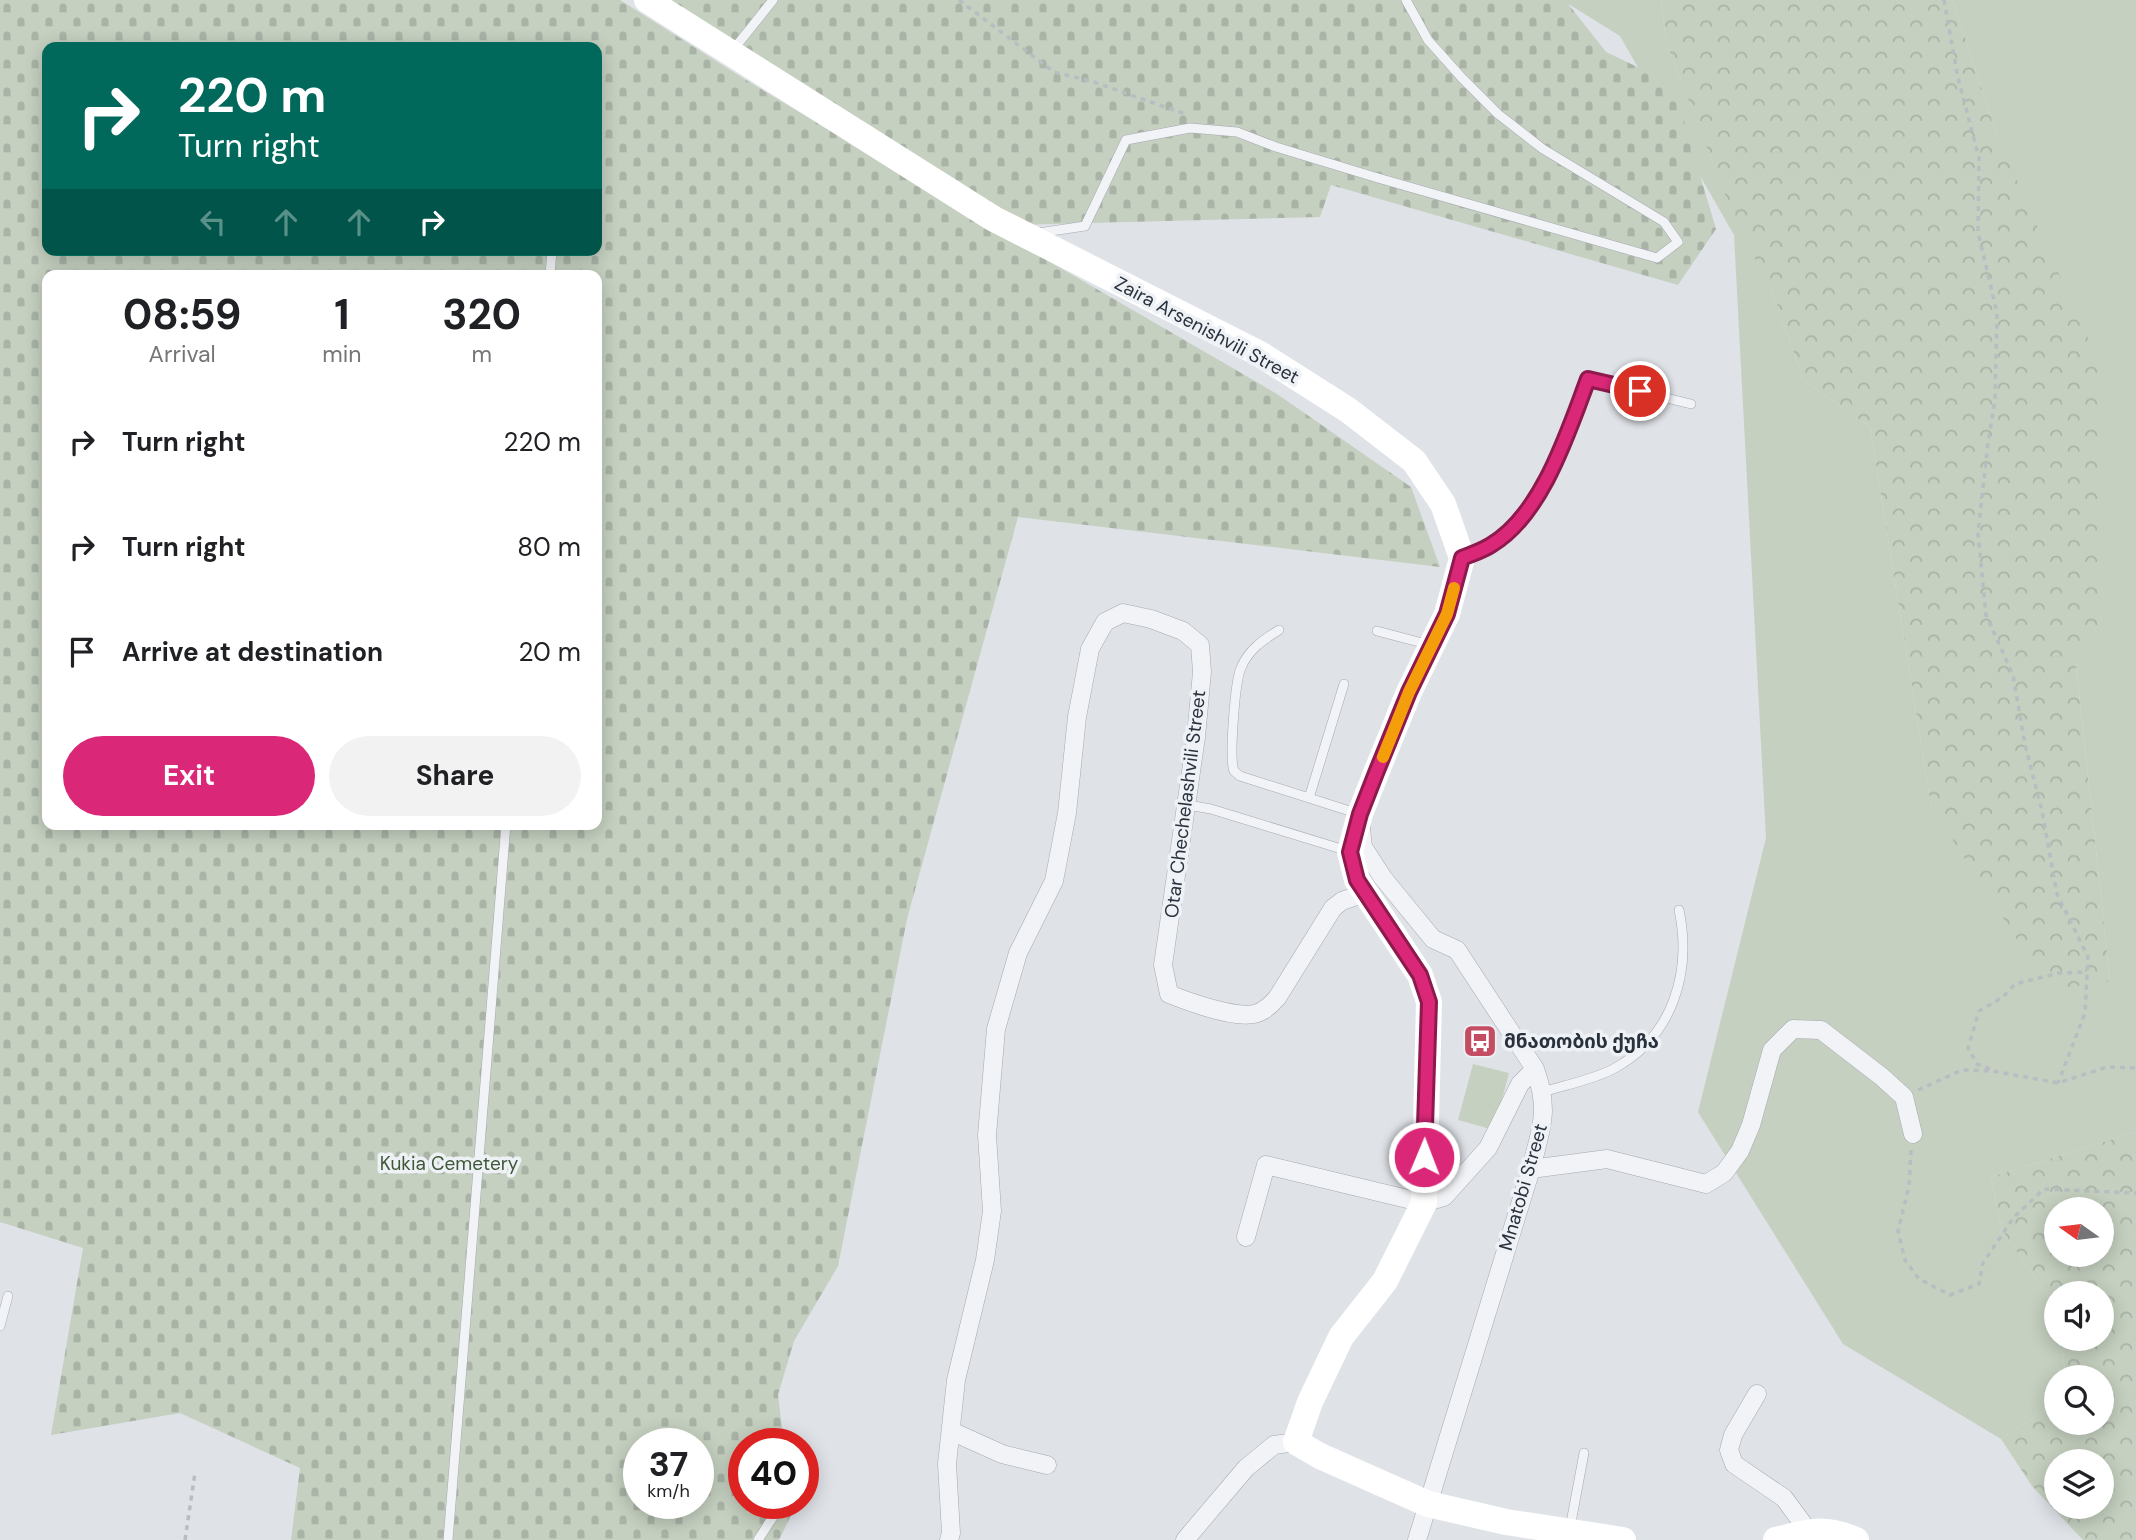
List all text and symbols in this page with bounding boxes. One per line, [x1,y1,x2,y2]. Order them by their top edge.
text: 220 m [178,63,326,127]
icon: right [63,70,154,161]
text: Turn right [178,125,320,167]
icon: left [194,203,232,241]
icon: ahead [267,203,305,241]
icon: ahead [340,203,378,241]
icon: right [413,203,451,241]
street label: Zaira Arsenishvili Street [1110,271,1304,389]
text: 08:59 [123,287,241,342]
text: 1 [334,287,349,342]
text: 320 [442,287,521,342]
text: Arrival [149,339,216,369]
text: min [322,339,361,369]
text: m [471,339,492,369]
pin [1610,361,1670,421]
icon: arrive [1621,372,1659,410]
icon: right [63,423,101,461]
text: Turn right [122,425,246,459]
text: 220 m [503,425,581,459]
icon: right [63,528,101,566]
text: Turn right [122,530,246,564]
text: 80 m [517,530,581,564]
icon: arrive [63,633,101,671]
text: Arrive at destination [122,635,383,669]
text: 20 m [518,635,581,669]
street label: Otar Chechelashvili Street [1159,689,1211,919]
button: Exit [63,736,315,816]
button: Share [329,736,581,816]
bus stop icon: მნათობის ქუჩა [1461,1022,1499,1060]
place label: მნათობის ქუჩა [1504,1029,1659,1054]
position arrow [1387,1120,1461,1194]
street label: Mnatobi Street [1493,1121,1553,1253]
park label: Kukia Cemetery [380,1151,519,1176]
north arrow [2044,1197,2114,1267]
map controls [2044,1197,2114,1519]
button: sound [2044,1281,2114,1351]
button: search [2044,1365,2114,1435]
speed limit sign: 40 [728,1428,819,1519]
text: 37 [649,1441,688,1487]
button: layers [2044,1449,2114,1519]
text: km/h [647,1479,690,1503]

